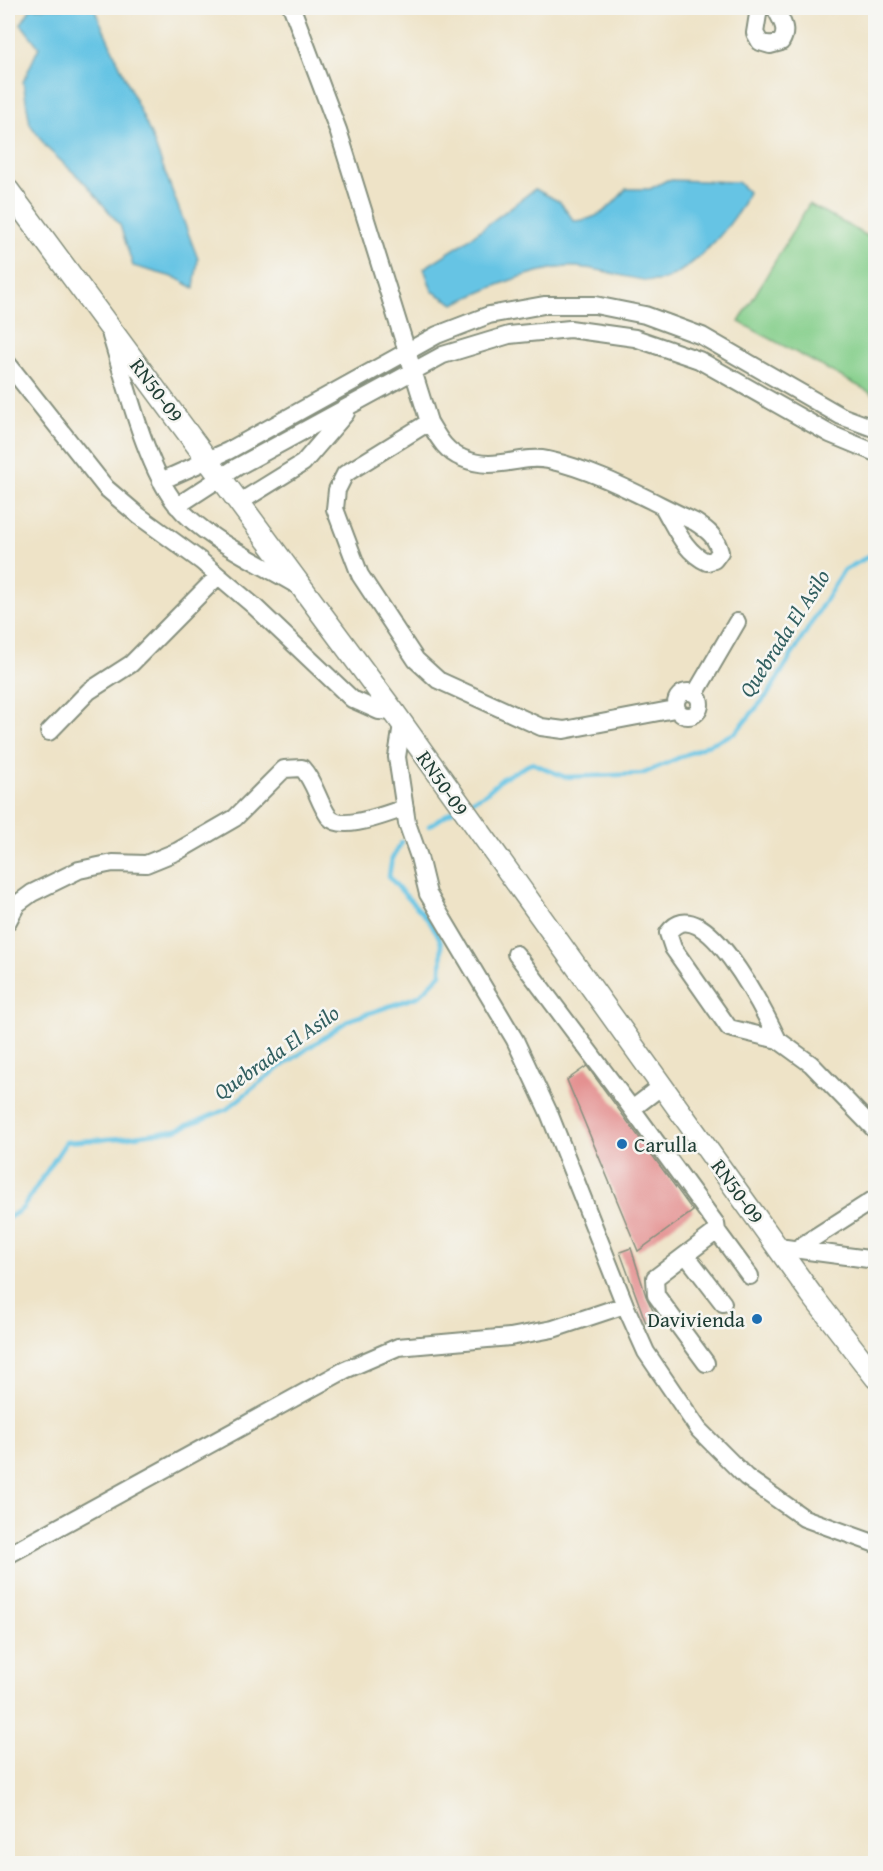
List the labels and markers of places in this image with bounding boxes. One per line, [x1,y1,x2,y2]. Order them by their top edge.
place label: Carulla [634,1129,697,1160]
marker: Carulla [615,1137,629,1151]
place label: Davivienda [647,1304,745,1335]
marker: Davivienda [750,1312,764,1326]

